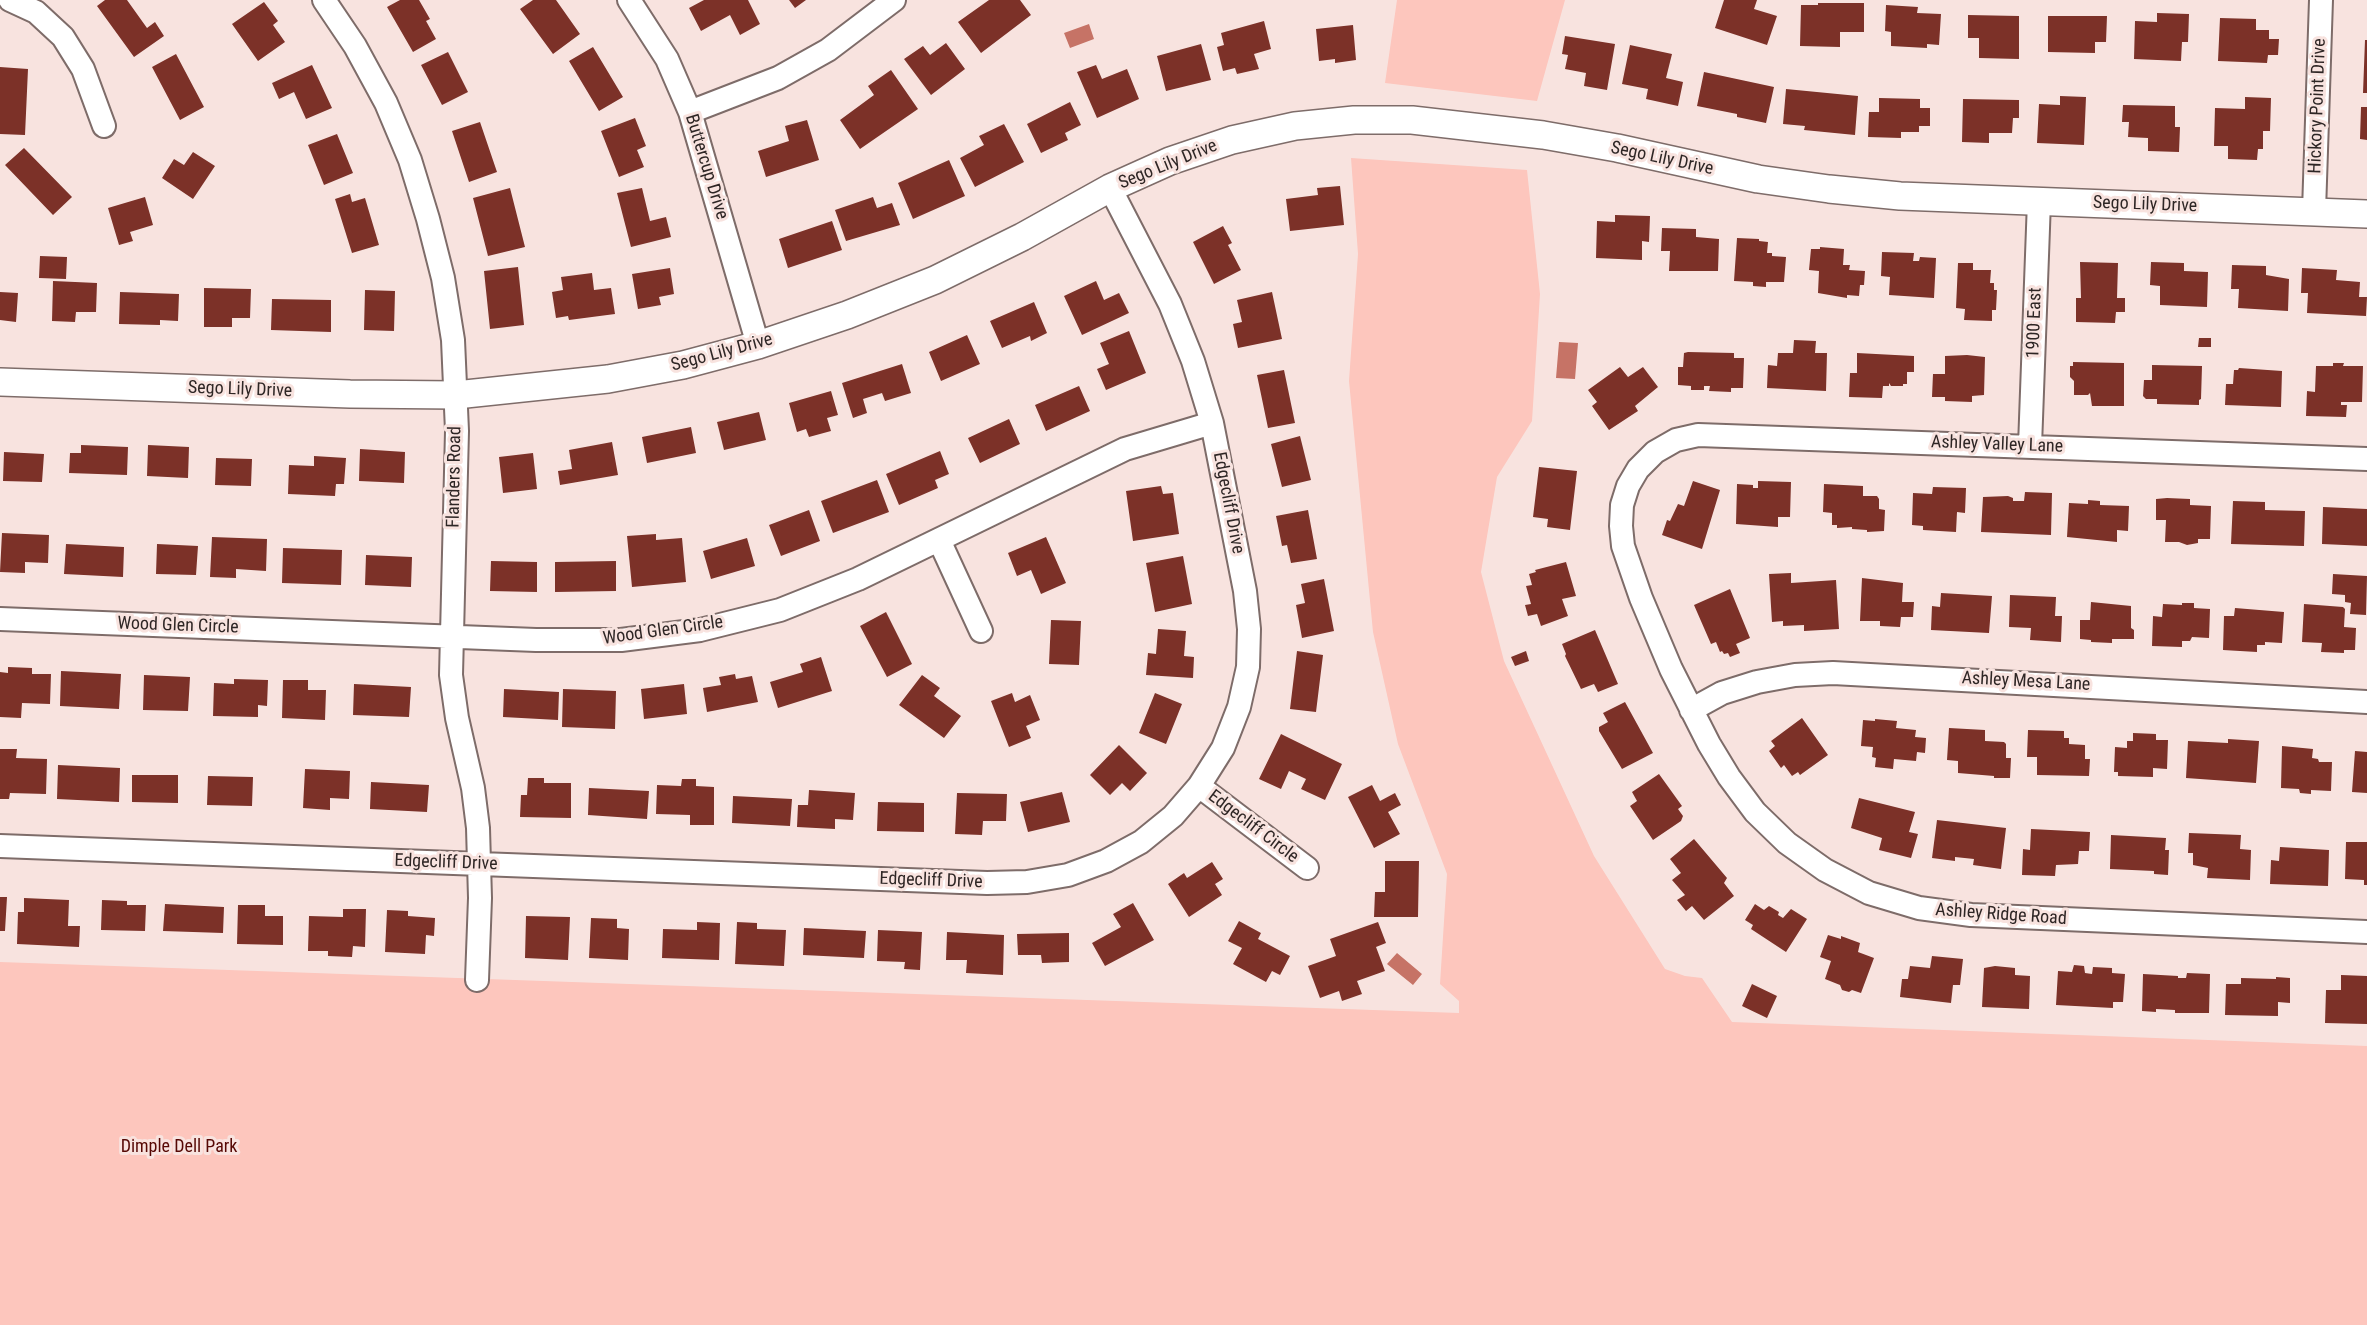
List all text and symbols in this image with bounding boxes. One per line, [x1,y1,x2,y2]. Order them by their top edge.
street label: Hickory Point Drive [2305,38,2331,174]
street label: Buttercup Drive [680,112,732,222]
street label: Sego Lily Drive [1116,135,1220,195]
street label: Sego Lily Drive [1609,138,1715,180]
street label: Sego Lily Drive [2093,192,2197,218]
street label: 1900 East [2023,287,2047,359]
street label: Sego Lily Drive [669,329,775,377]
street label: Sego Lily Drive [188,377,292,403]
street label: Flanders Road [443,426,467,528]
street label: Ashley Valley Lane [1931,432,2063,458]
street label: Edgecliff Drive [1208,450,1248,556]
street label: Wood Glen Circle [602,612,724,650]
street label: Wood Glen Circle [117,613,239,639]
street label: Ashley Mesa Lane [1961,668,2091,696]
street label: Edgecliff Circle [1204,786,1302,868]
street label: Edgecliff Drive [394,850,498,876]
street label: Edgecliff Drive [879,868,983,894]
street label: Ashley Ridge Road [1935,900,2067,930]
park label: Dimple Dell Park [121,1136,237,1158]

